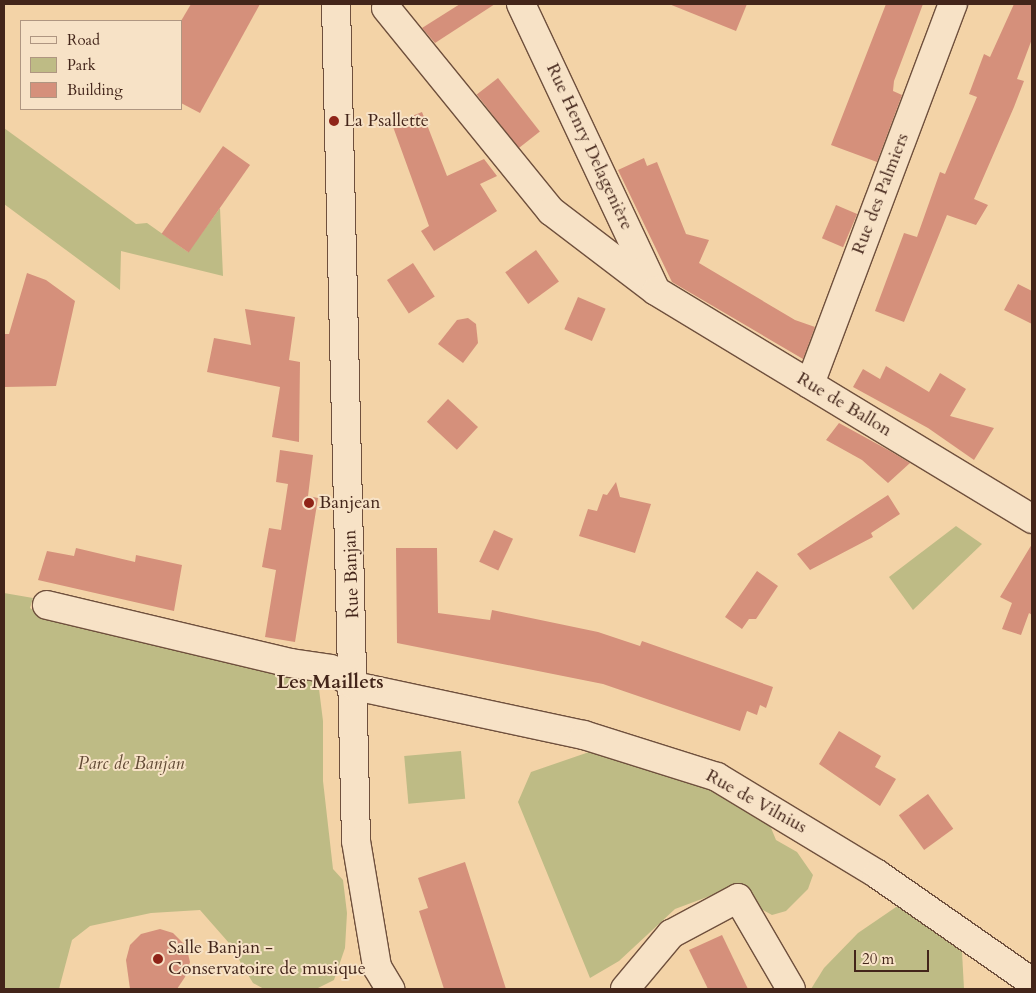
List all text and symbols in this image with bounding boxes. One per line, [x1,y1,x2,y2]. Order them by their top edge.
legend [20,20,182,110]
text: Road [67,30,100,50]
text: Park [67,55,96,75]
street label: Rue Henry Delagenière [541,60,637,234]
text: Building [67,80,123,100]
place label: La Psallette [344,110,429,132]
marker: La Psallette [328,115,340,127]
street label: Rue des Palmiers [848,130,914,258]
street label: Rue de Ballon [793,368,895,442]
place label: Banjean [319,492,380,514]
marker: Banjean [303,497,315,509]
street label: Rue Banjan [340,529,364,619]
district label: Les Maillets [276,669,384,693]
park label: Parc de Banjan [78,753,184,775]
street label: Rue de Vilnius [702,765,810,839]
place label: Salle Banjan - Conservatoire de musique [168,938,366,981]
scale bar [856,940,931,972]
text: 20 m [862,949,894,969]
marker: Salle Banjan - Conservatoire de musique [152,953,164,965]

